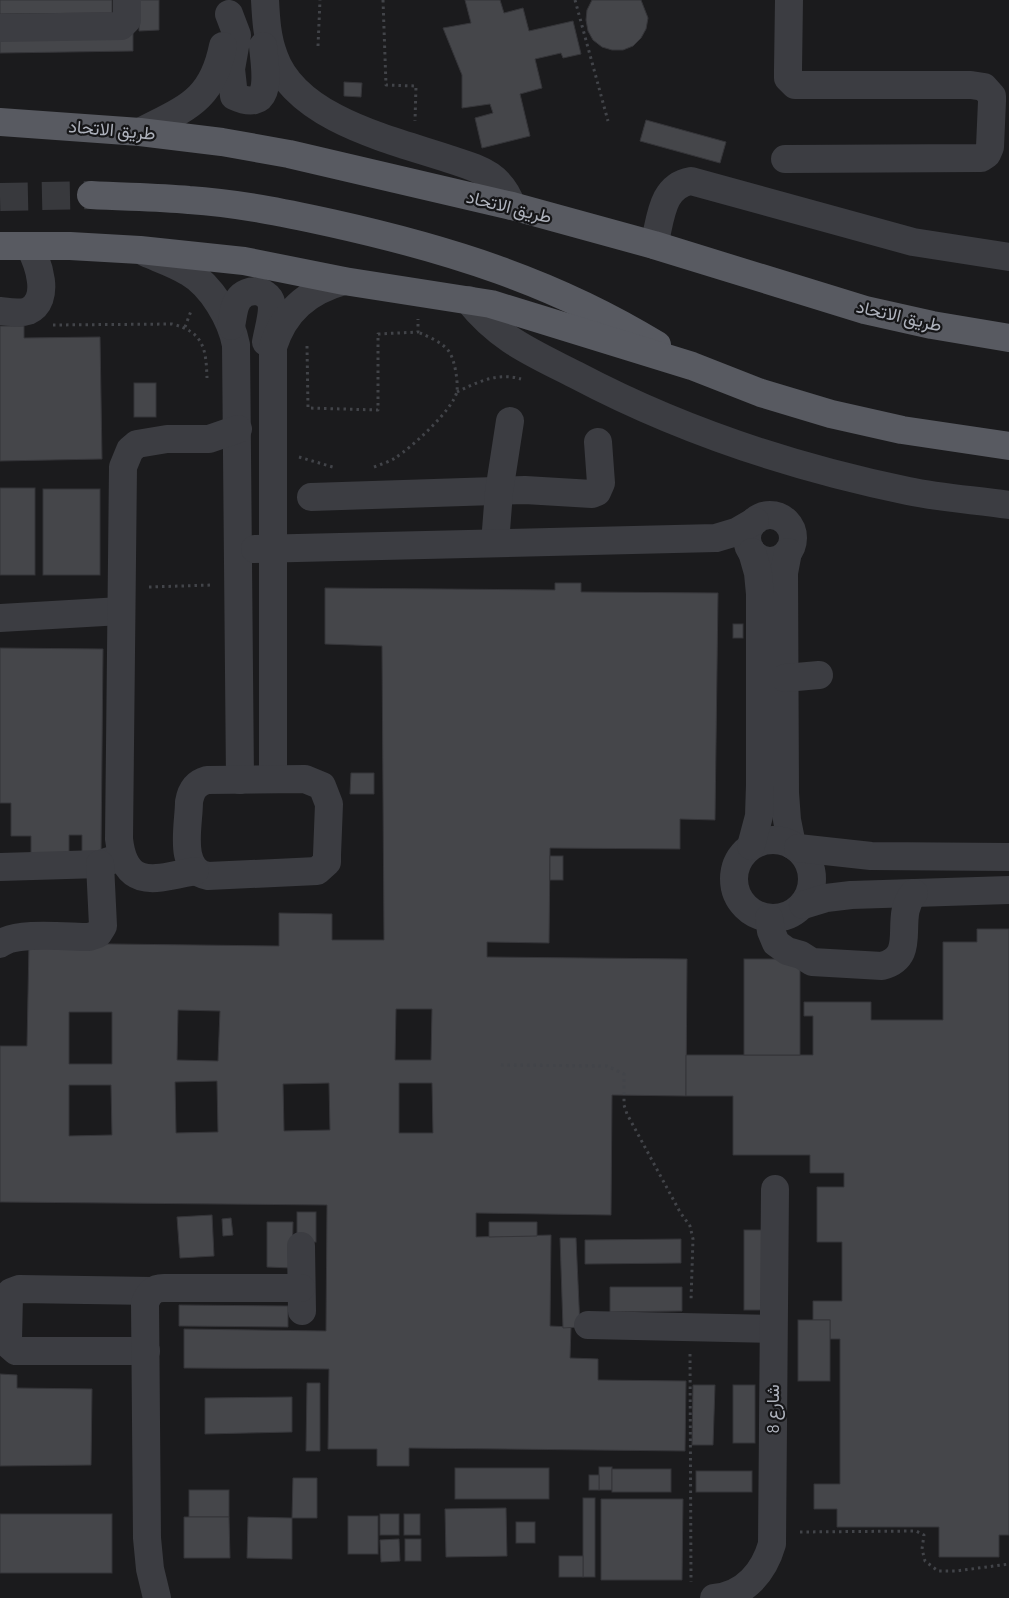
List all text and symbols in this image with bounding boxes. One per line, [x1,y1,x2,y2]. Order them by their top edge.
street label: طريق الاتحاد [68,114,157,145]
street label: طريق الاتحاد [464,185,554,228]
street label: طريق الاتحاد [854,294,944,337]
street label: شارع 8 [761,1384,785,1434]

